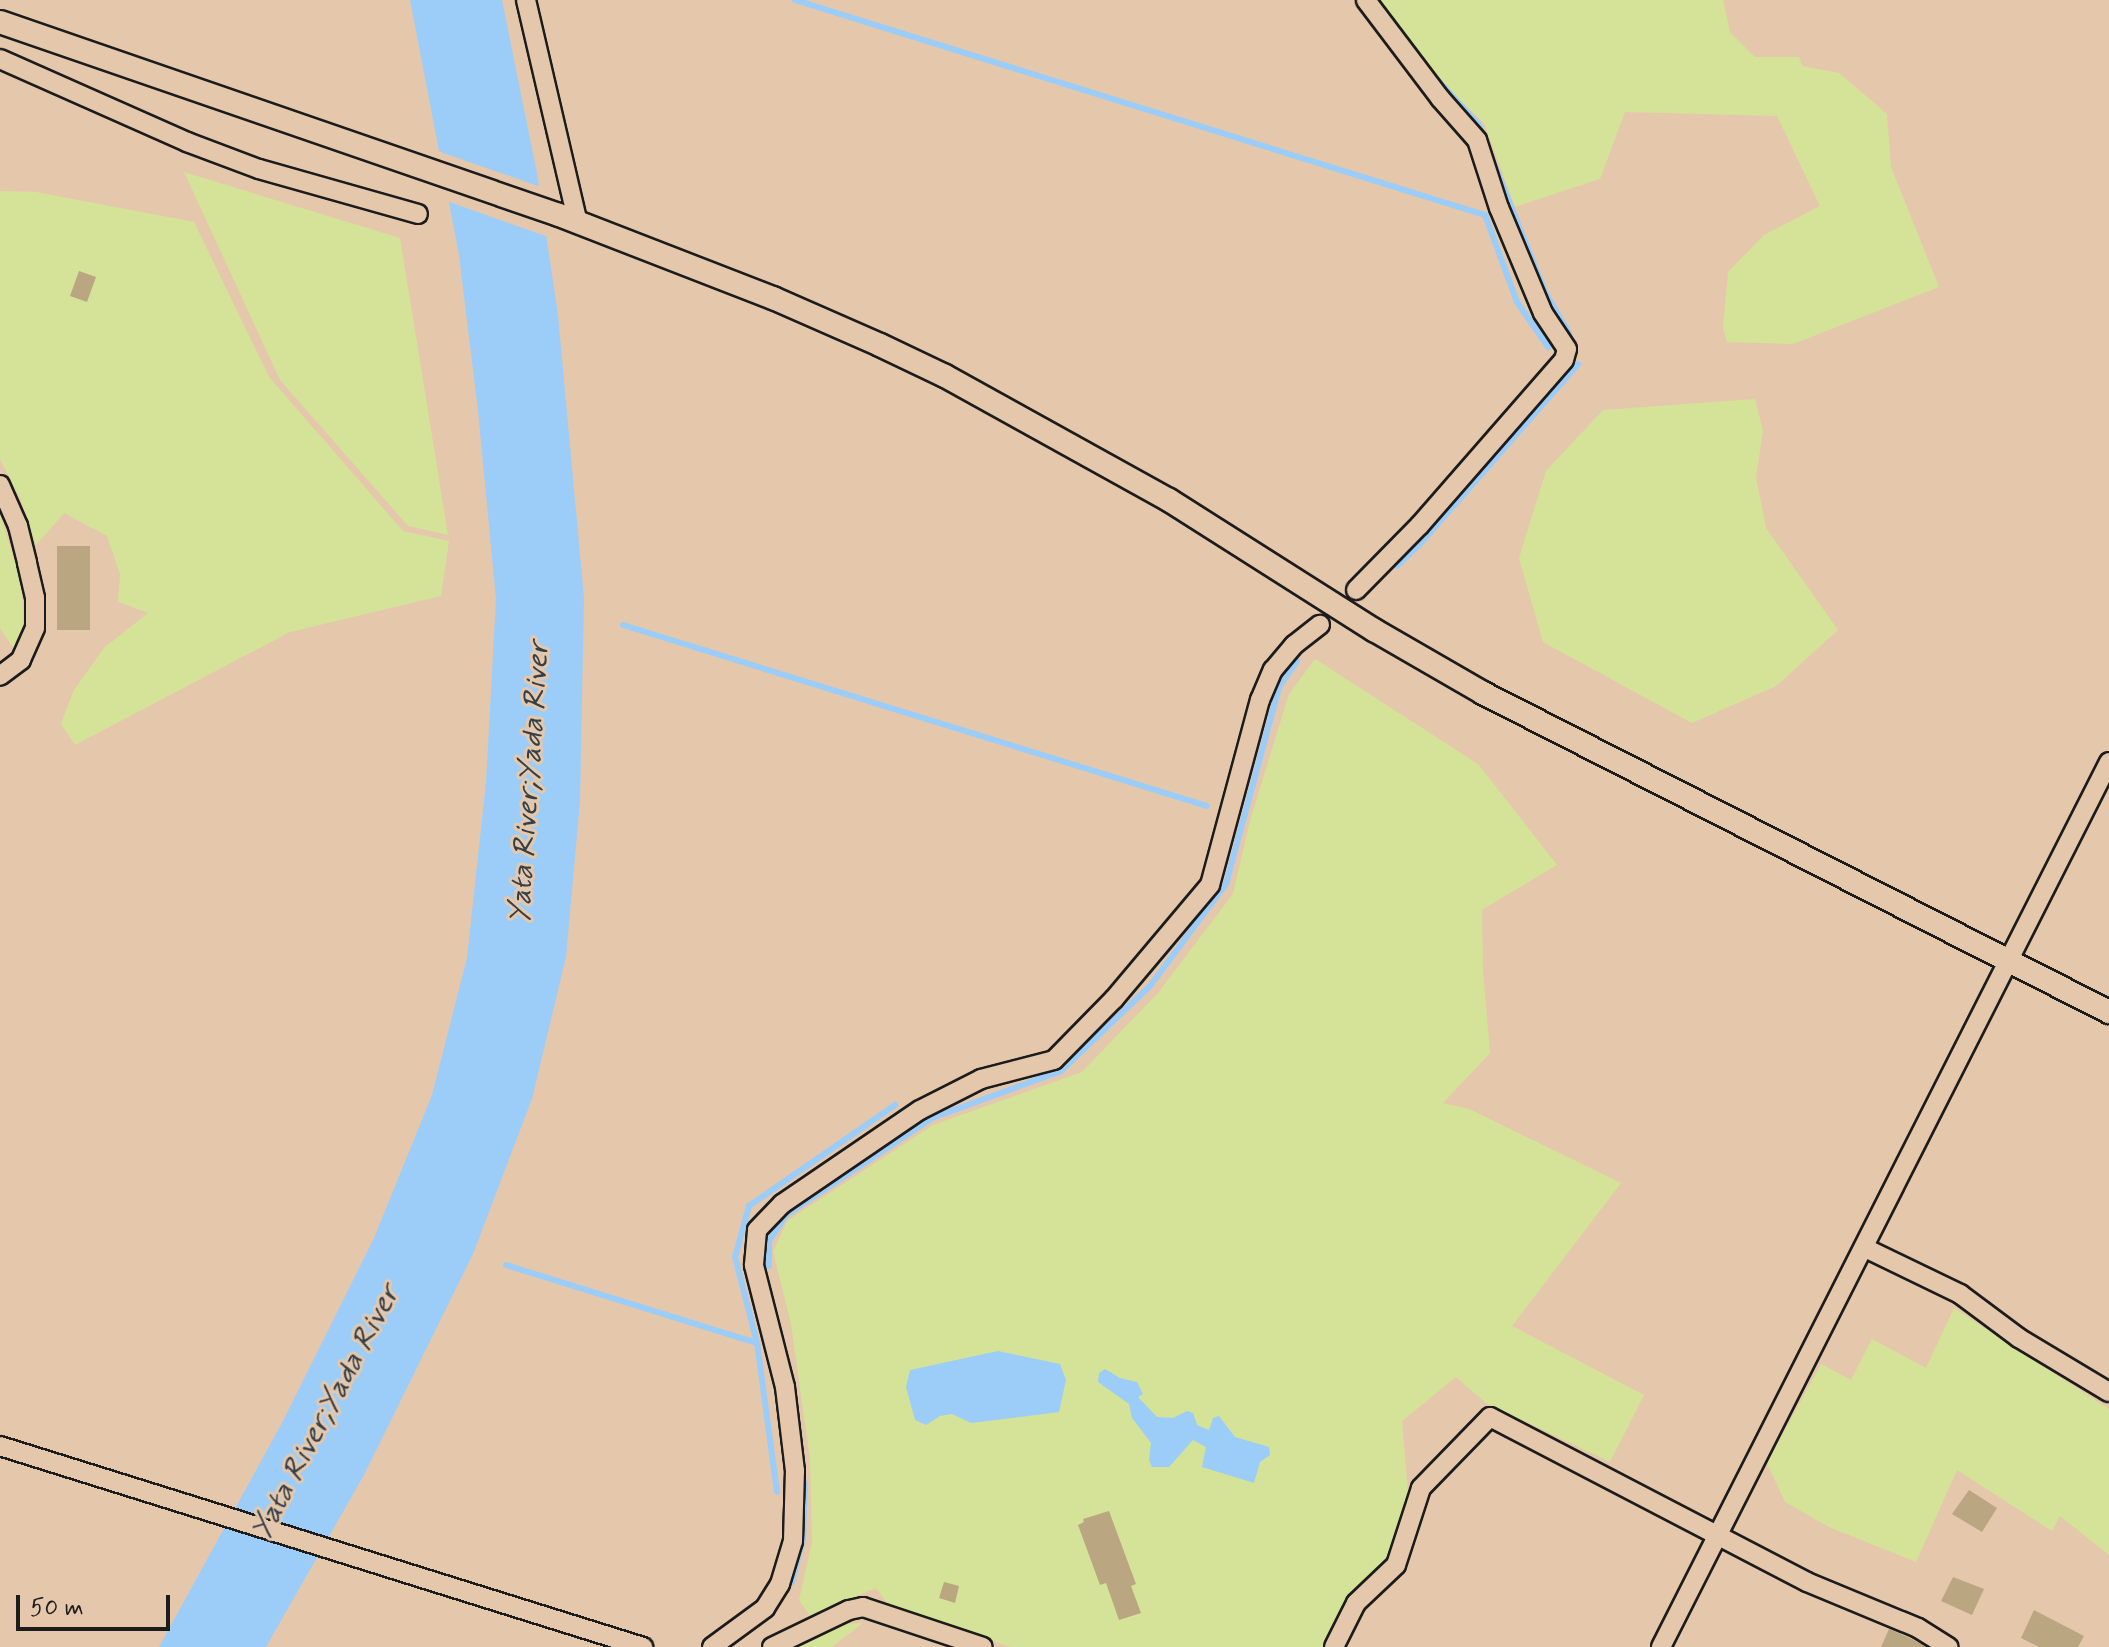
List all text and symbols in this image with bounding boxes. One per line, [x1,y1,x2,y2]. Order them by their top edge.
water label: Yata River;Yada River [502,642,558,924]
water label: Yata River;Yada River [245,1281,407,1545]
scale bar [20,1579,174,1629]
text: 50 m [30,1593,84,1624]

